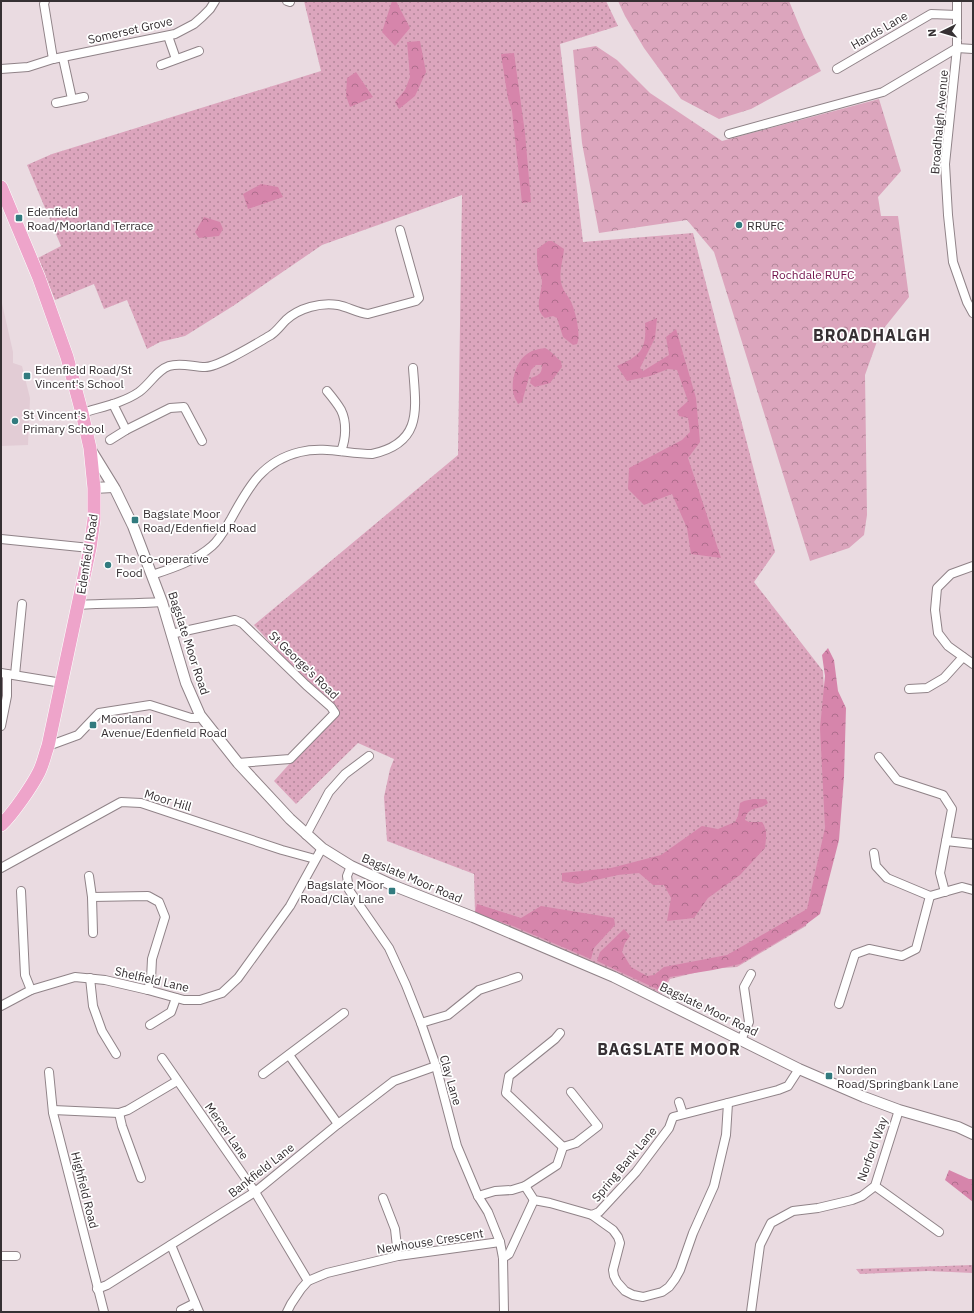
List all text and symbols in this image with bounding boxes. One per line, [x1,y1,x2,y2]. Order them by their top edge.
street label: Hands Lane [848,8,910,52]
north arrow [922,12,962,52]
street label: Somerset Grove [86,13,174,47]
text: N [925,28,939,37]
street label: Broadhalgh Avenue [927,69,951,175]
place label: Edenfield Road/Moorland Terrace [27,204,154,233]
marker: Edenfield Road/Moorland Terrace [14,213,24,223]
place label: RRUFC [747,218,785,233]
marker: RRUFC [734,220,744,230]
park label: Rochdale RUFC [772,267,855,282]
district label: BROADHALGH [813,325,931,345]
place label: Edenfield Road/St Vincent's School [35,362,132,391]
marker: Edenfield Road/St Vincent's School [22,371,32,381]
place label: St Vincent's Primary School [23,407,104,436]
marker: St Vincent's Primary School [10,416,20,426]
place label: Bagslate Moor Road/Edenfield Road [143,506,256,535]
street label: Edenfield Road [73,513,101,595]
marker: Bagslate Moor Road/Edenfield Road [130,515,140,525]
place label: The Co-operative Food [116,551,209,580]
marker: The Co-operative Food [103,560,113,570]
street label: Bagslate Moor Road [165,589,213,697]
street label: St George's Road [266,628,342,702]
place label: Moorland Avenue/Edenfield Road [101,711,227,740]
marker: Moorland Avenue/Edenfield Road [88,720,98,730]
street label: Moor Hill [143,786,193,814]
street label: Bagslate Moor Road [359,850,465,906]
place label: Bagslate Moor Road/Clay Lane [300,877,385,906]
marker: Bagslate Moor Road/Clay Lane [387,886,397,896]
street label: Shelfield Lane [113,963,191,995]
street label: Bagslate Moor Road [657,979,761,1039]
district label: BAGSLATE MOOR [597,1039,741,1059]
street label: Clay Lane [437,1053,465,1107]
place label: Norden Road/Springbank Lane [837,1062,959,1091]
marker: Norden Road/Springbank Lane [824,1071,834,1081]
street label: Mercer Lane [202,1100,252,1163]
street label: Norford Way [853,1115,891,1183]
street label: Spring Bank Lane [588,1123,660,1205]
street label: Bankfield Lane [225,1139,297,1200]
street label: Highfield Road [68,1150,102,1230]
street label: Newhouse Crescent [376,1225,484,1257]

